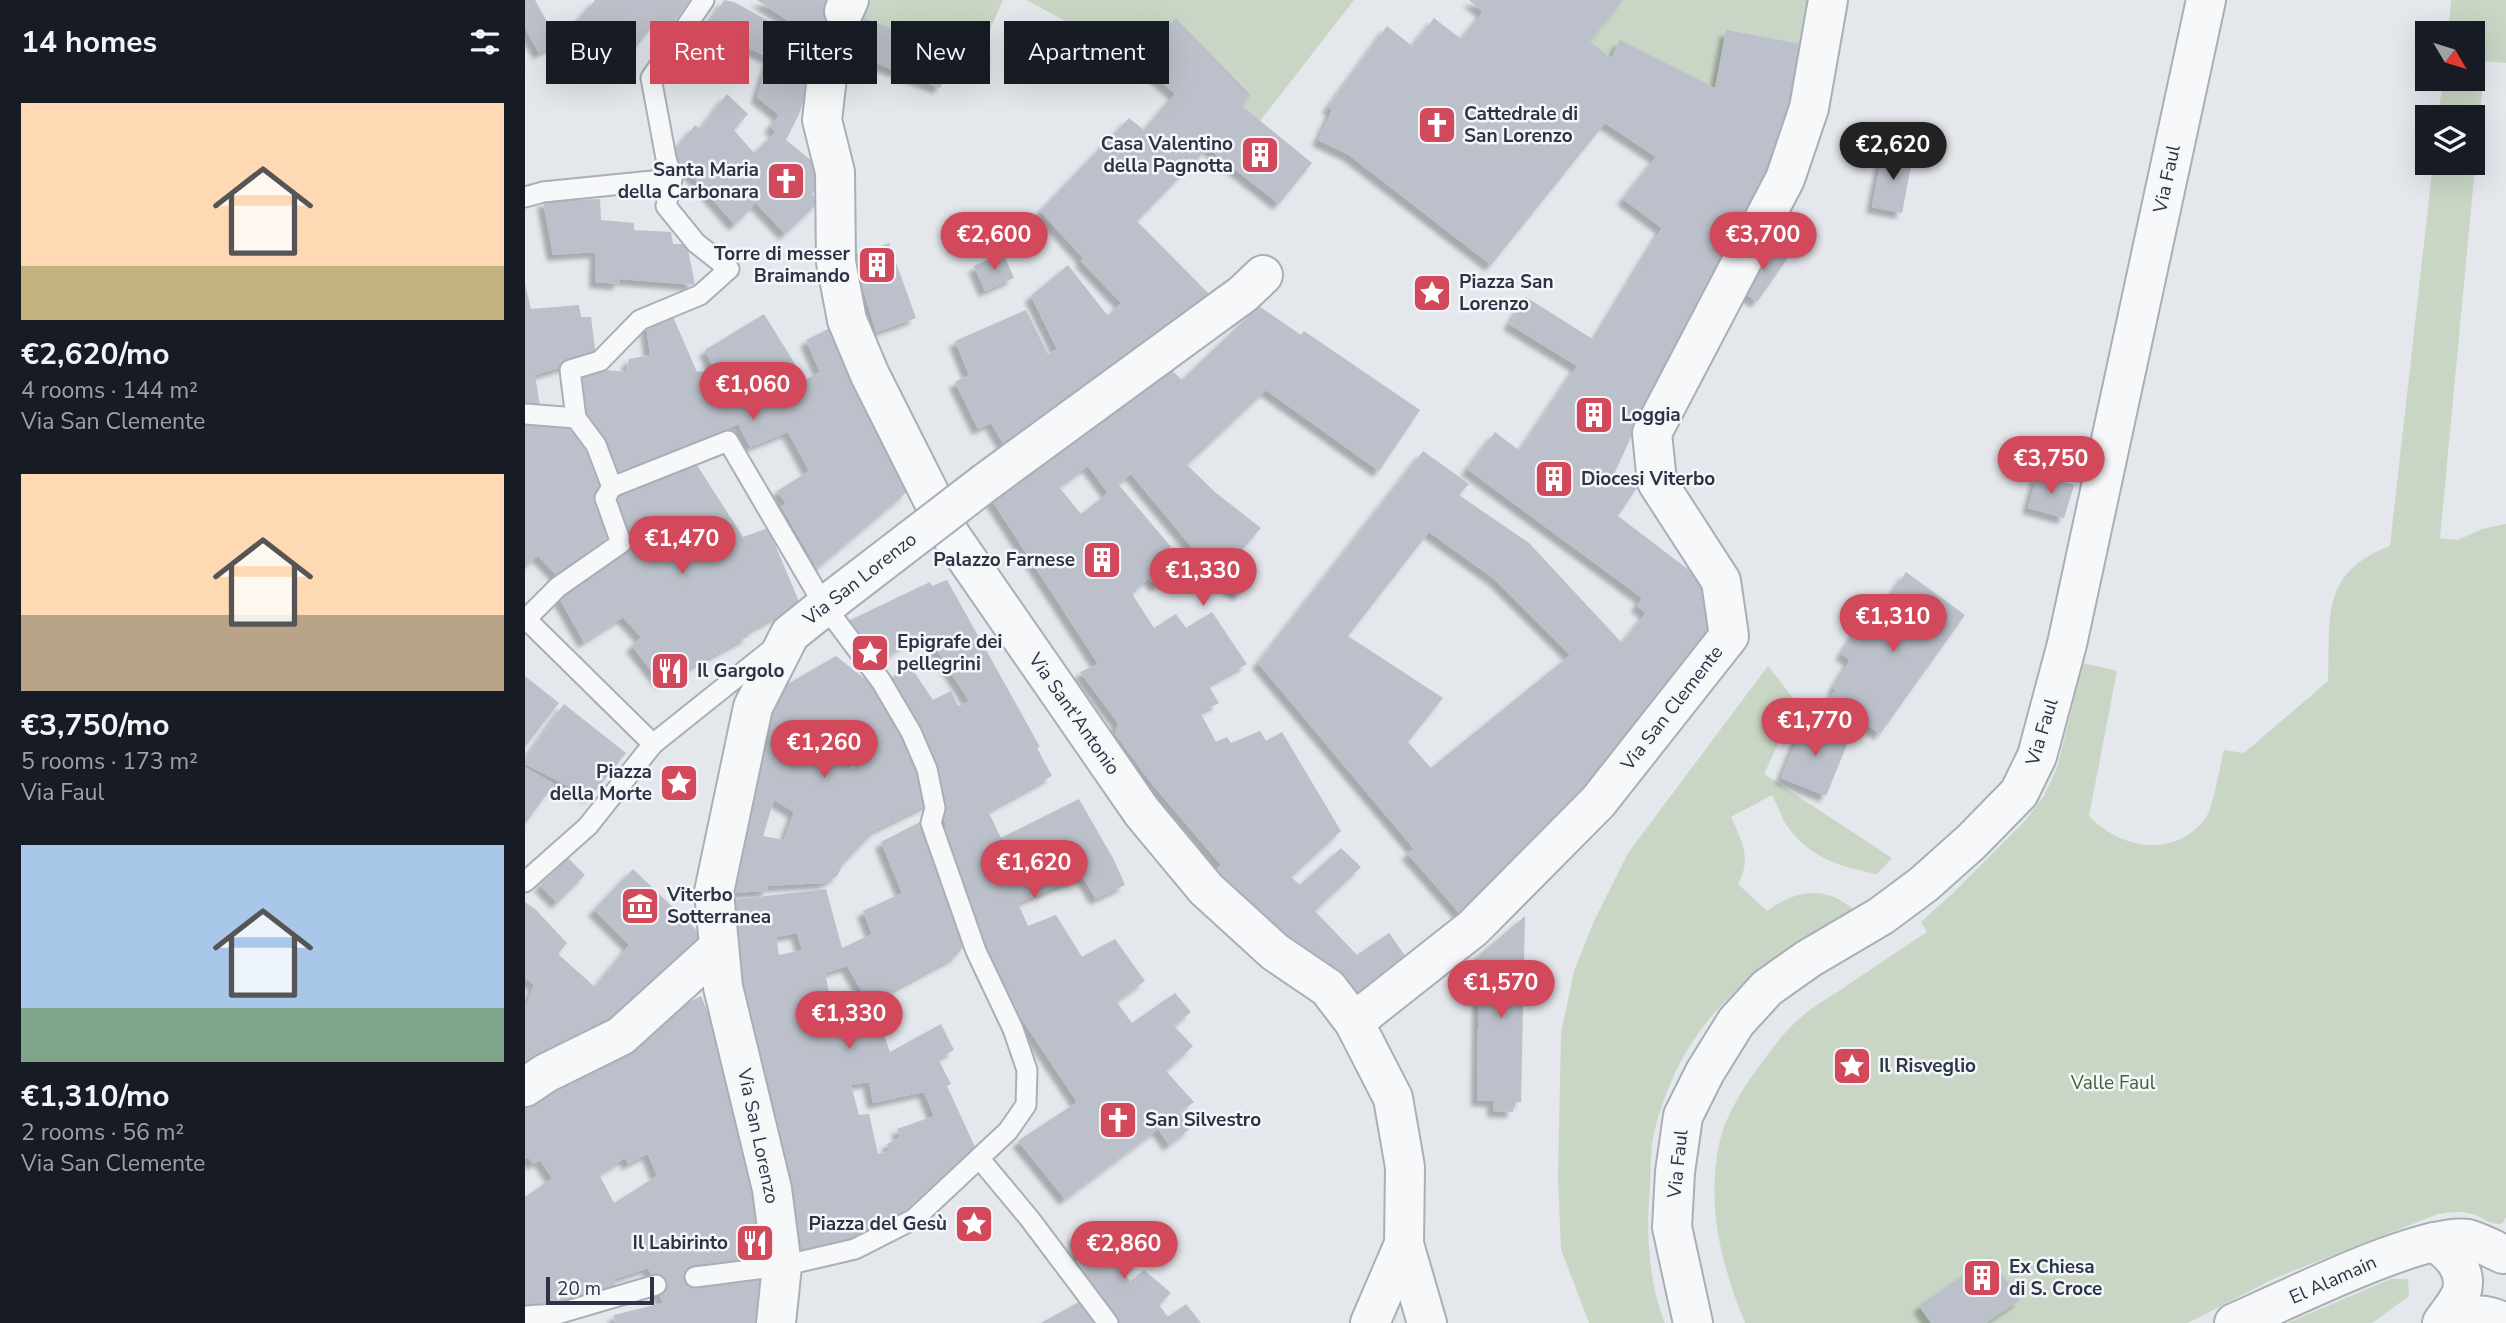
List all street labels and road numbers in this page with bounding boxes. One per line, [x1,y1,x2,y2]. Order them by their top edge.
street label: Via Faul [2147,142,2187,216]
street label: Via San Lorenzo [797,526,922,632]
street label: Via San Clemente [1614,640,1729,777]
street label: Via Sant'Antonio [1022,647,1126,780]
street label: Via Faul [2019,695,2065,770]
street label: Via San Lorenzo [731,1065,785,1206]
street label: Via Faul [1661,1128,1695,1201]
street label: El Alamain [2285,1249,2381,1311]

